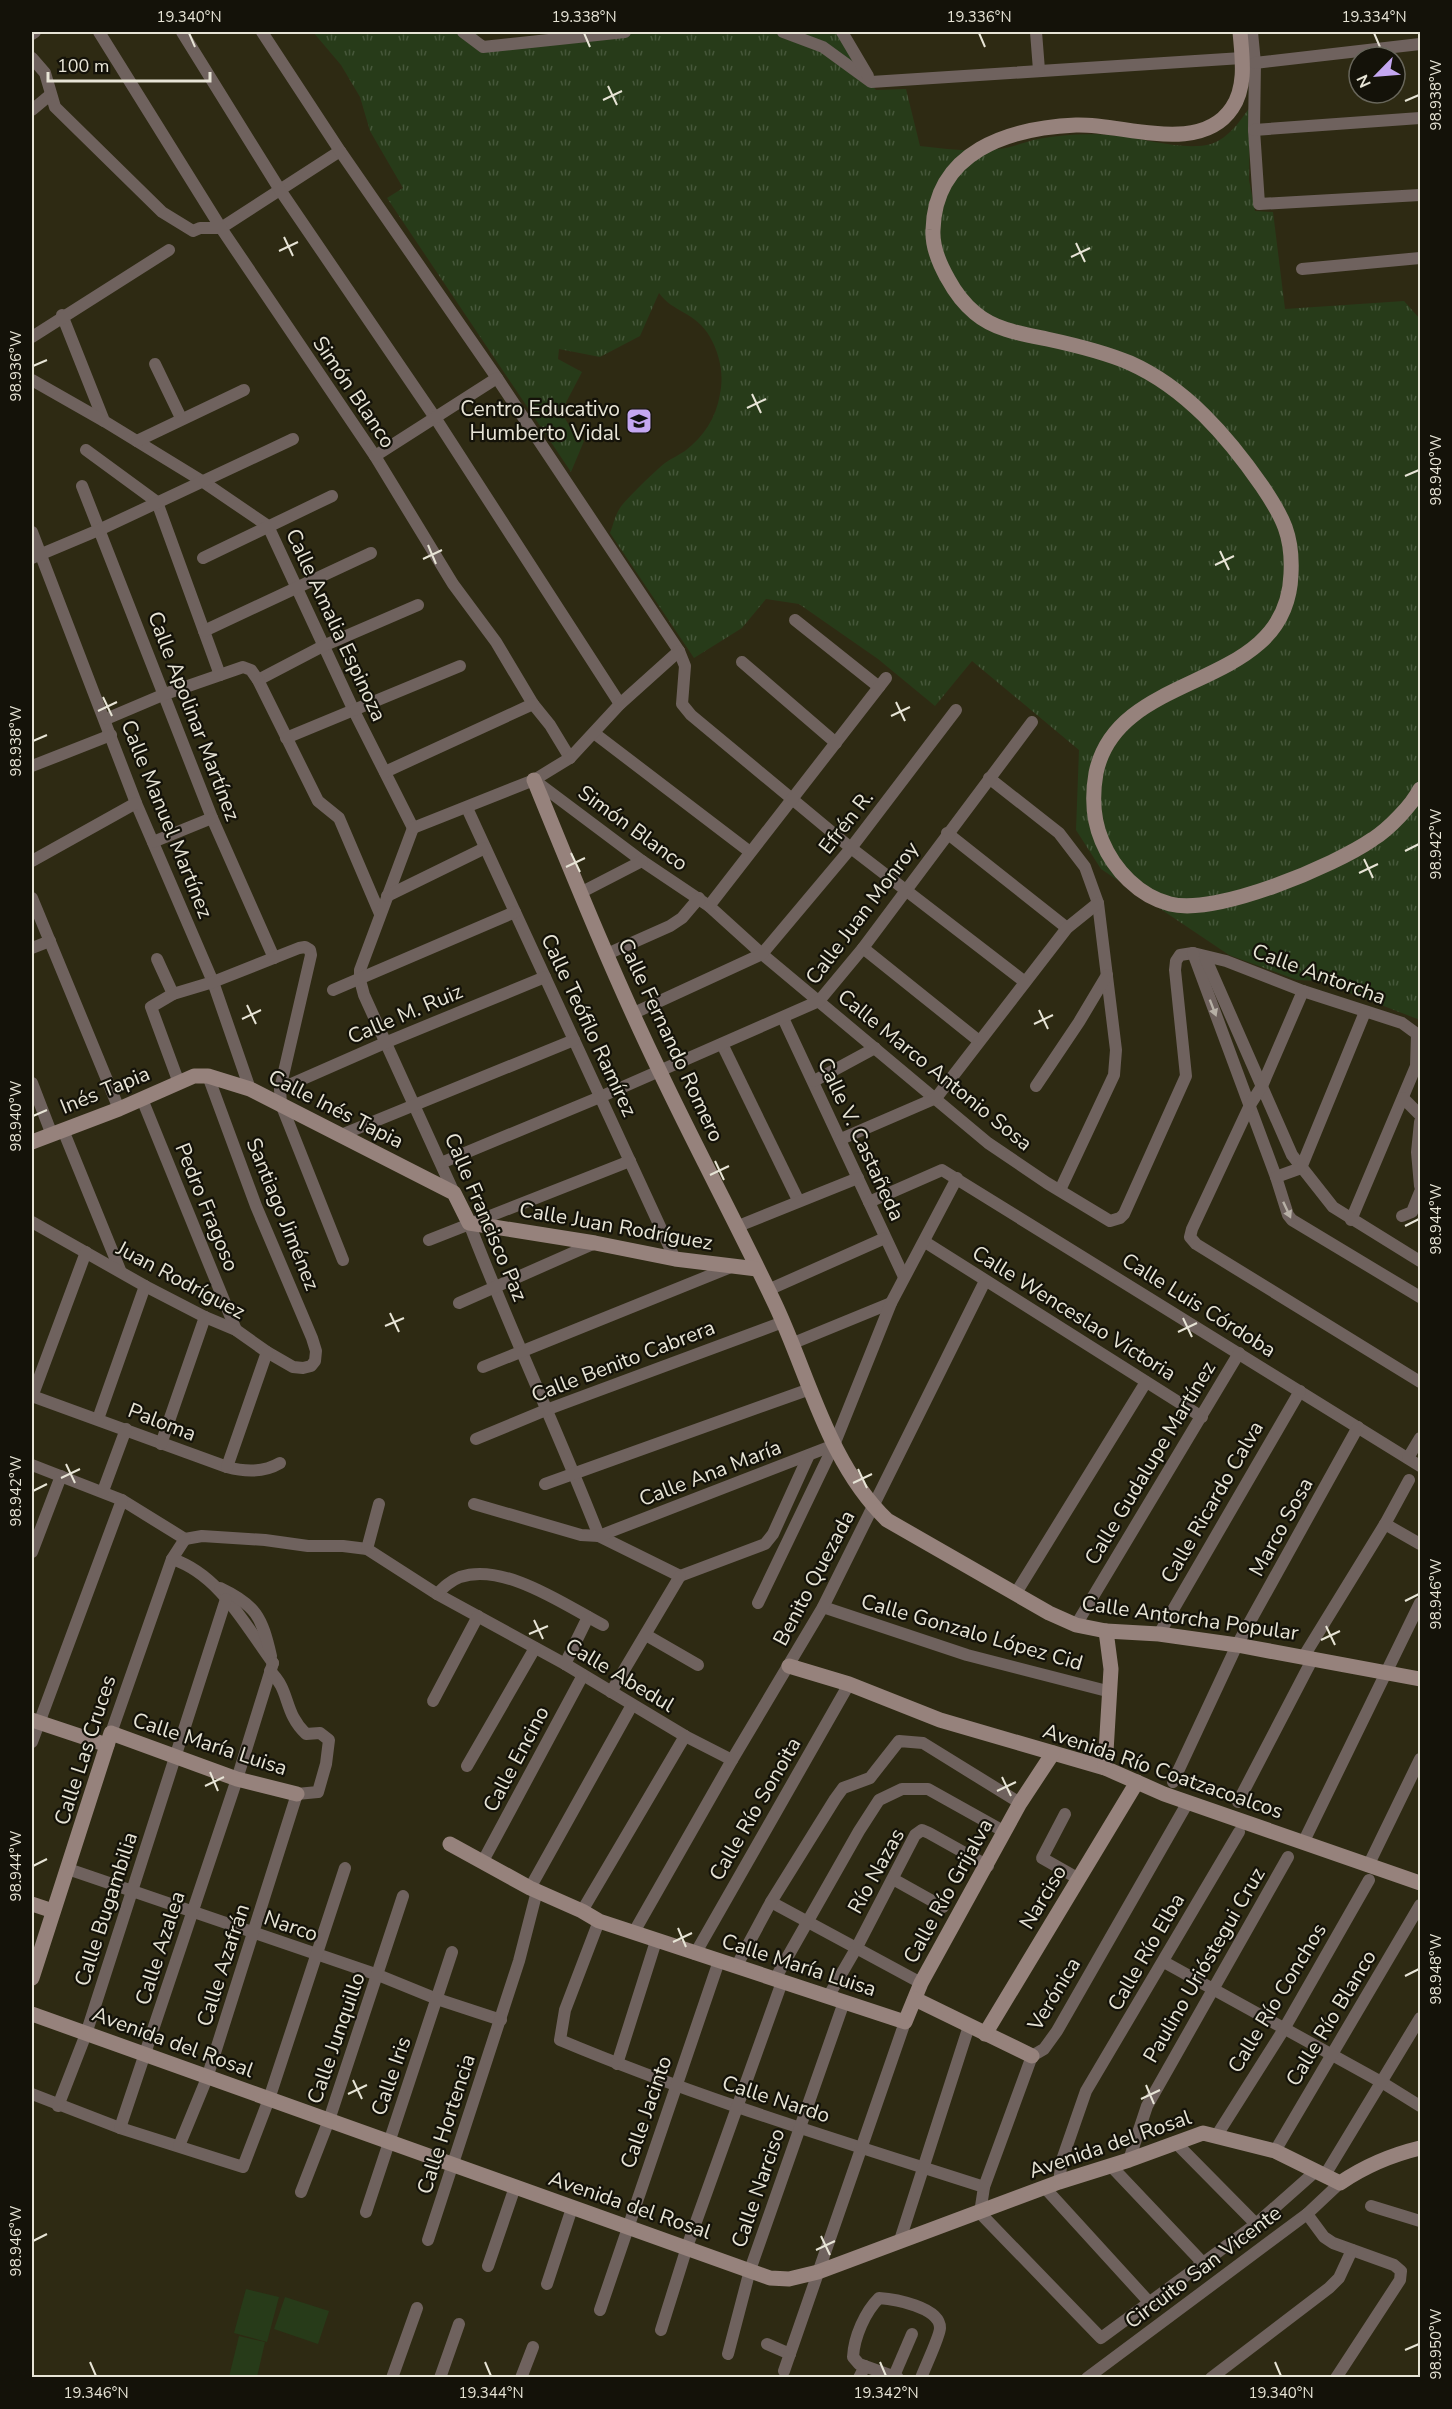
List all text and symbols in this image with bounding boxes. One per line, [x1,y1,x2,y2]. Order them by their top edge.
text: 19.340°N [156,7,222,27]
text: 19.338°N [551,7,617,27]
text: 19.336°N [946,7,1012,27]
text: 19.334°N [1341,7,1407,27]
scale bar [48,45,210,83]
north arrow [1347,45,1407,105]
text: 100 m [57,54,109,78]
text: 98.938°W [1426,59,1446,130]
text: N [1352,71,1377,91]
text: 98.936°W [6,330,26,401]
street label: Simón Blanco [306,331,402,453]
place label: Centro Educativo Humberto Vidal [460,395,621,447]
school or university icon: Centro Educativo Humberto Vidal [624,406,654,436]
text: 98.940°W [1426,434,1446,505]
street label: Calle Amalia Espinoza [279,524,393,726]
street label: Calle Apolinar Martínez [141,607,247,825]
text: 98.938°W [6,705,26,776]
street label: Calle Manuel Martínez [114,716,220,923]
street label: Simón Blanco [572,779,694,877]
street label: Efrén R. [812,784,880,860]
text: 98.942°W [1426,808,1446,879]
street label: Calle Juan Monroy [799,836,925,990]
street label: Calle Teófilo Ramírez [534,929,644,1121]
street label: Calle Fernando Romero [611,934,731,1146]
street label: Calle Antorcha [1248,937,1390,1011]
street label: Calle M. Ruiz [343,977,467,1051]
street label: Calle Marco Antonio Sosa [832,983,1038,1157]
one-way arrow [1209,999,1219,1017]
street label: Calle V. Castañeda [811,1053,911,1225]
street label: Inés Tapia [56,1059,154,1121]
street label: Calle Inés Tapia [264,1063,408,1155]
text: 98.940°W [6,1080,26,1151]
street label: Calle Francisco Paz [438,1128,534,1306]
street label: Santiago Jiménez [240,1134,326,1295]
street label: Pedro Fragoso [168,1139,246,1275]
text: 98.944°W [1426,1183,1446,1254]
street label: Calle Juan Rodríguez [517,1195,715,1257]
one-way arrow [1283,1202,1292,1219]
street label: Juan Rodríguez [111,1234,251,1326]
street label: Calle Wenceslao Victoria [967,1239,1181,1387]
street label: Calle Luis Córdoba [1117,1246,1281,1364]
street label: Calle Benito Cabrera [527,1313,719,1409]
street label: Calle Gudalupe Martínez [1078,1356,1222,1570]
street label: Paloma [124,1396,200,1448]
street label: Calle Ricardo Calva [1154,1416,1270,1588]
street label: Calle Ana María [635,1433,785,1513]
text: 98.942°W [6,1455,26,1526]
street label: Marco Sosa [1242,1473,1320,1581]
street label: Benito Quezada [767,1505,861,1651]
text: 98.946°W [1426,1558,1446,1629]
street label: Calle Gonzalo López Cid [858,1587,1086,1677]
street label: Calle Antorcha Popular [1080,1589,1301,1647]
street label: Calle Abedul [560,1631,681,1719]
street label: Calle Las Cruces [48,1671,122,1829]
street label: Calle Encino [476,1701,556,1817]
street label: Calle María Luisa [129,1706,291,1782]
street label: Avenida Río Coatzacoalcos [1039,1717,1287,1825]
street label: Calle Río Sonoita [703,1732,807,1886]
street label: Calle Río Grijalva [897,1814,999,1968]
street label: Río Nazas [841,1823,911,1919]
street label: Calle Bugambilia [68,1828,144,1990]
text: 98.944°W [6,1830,26,1901]
street label: Narciso [1013,1860,1073,1934]
street label: Paulino Urióstegui Cruz [1137,1862,1272,2068]
street label: Calle Azalea [128,1887,192,2009]
street label: Calle Río Elba [1101,1888,1191,2016]
street label: Calle Azafrán [190,1900,256,2030]
street label: Narco [260,1904,322,1948]
street label: Calle Río Conchos [1221,1918,1333,2078]
street label: Calle María Luisa [718,1927,880,2003]
text: 98.948°W [1426,1933,1446,2004]
street label: Calle Río Blanco [1279,1945,1383,2091]
street label: Verónica [1021,1952,1087,2037]
street label: Calle Junquillo [300,1969,372,2107]
street label: Avenida del Rosal [88,2000,258,2085]
street label: Calle Iris [364,2033,418,2119]
street label: Calle Hortencia [410,2050,482,2198]
street label: Calle Jacinto [614,2052,678,2172]
street label: Calle Nardo [719,2068,833,2130]
street label: Avenida del Rosal [1025,2103,1196,2185]
street label: Calle Narciso [725,2125,791,2251]
street label: Avenida del Rosal [545,2164,716,2246]
street label: Circuito San Vicente [1119,2199,1287,2335]
text: 98.946°W [6,2205,26,2276]
text: 98.950°W [1426,2308,1446,2379]
text: 19.346°N [63,2383,129,2403]
text: 19.344°N [458,2383,524,2403]
text: 19.342°N [853,2383,919,2403]
text: 19.340°N [1248,2383,1314,2403]

